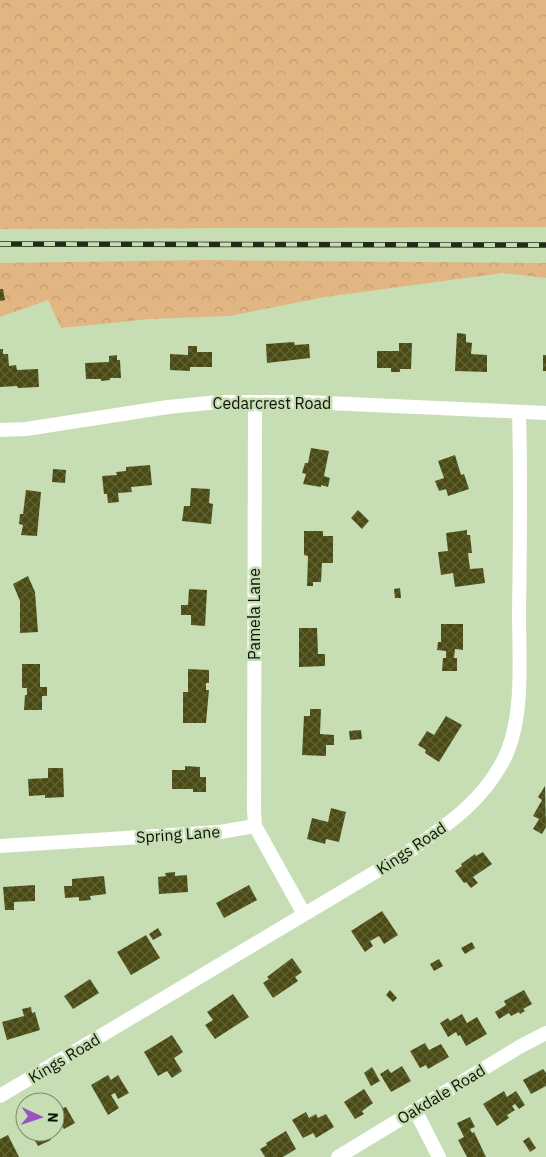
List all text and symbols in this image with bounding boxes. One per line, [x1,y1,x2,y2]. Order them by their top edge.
street label: Cedarcrest Road [213,393,331,413]
street label: Pamela Lane [244,568,264,660]
street label: Kings Road [372,817,450,879]
street label: Spring Lane [135,821,221,847]
street label: Kings Road [25,1029,103,1087]
street label: Oakdale Road [393,1060,489,1128]
north arrow [15,1092,65,1142]
text: N [44,1112,62,1123]

